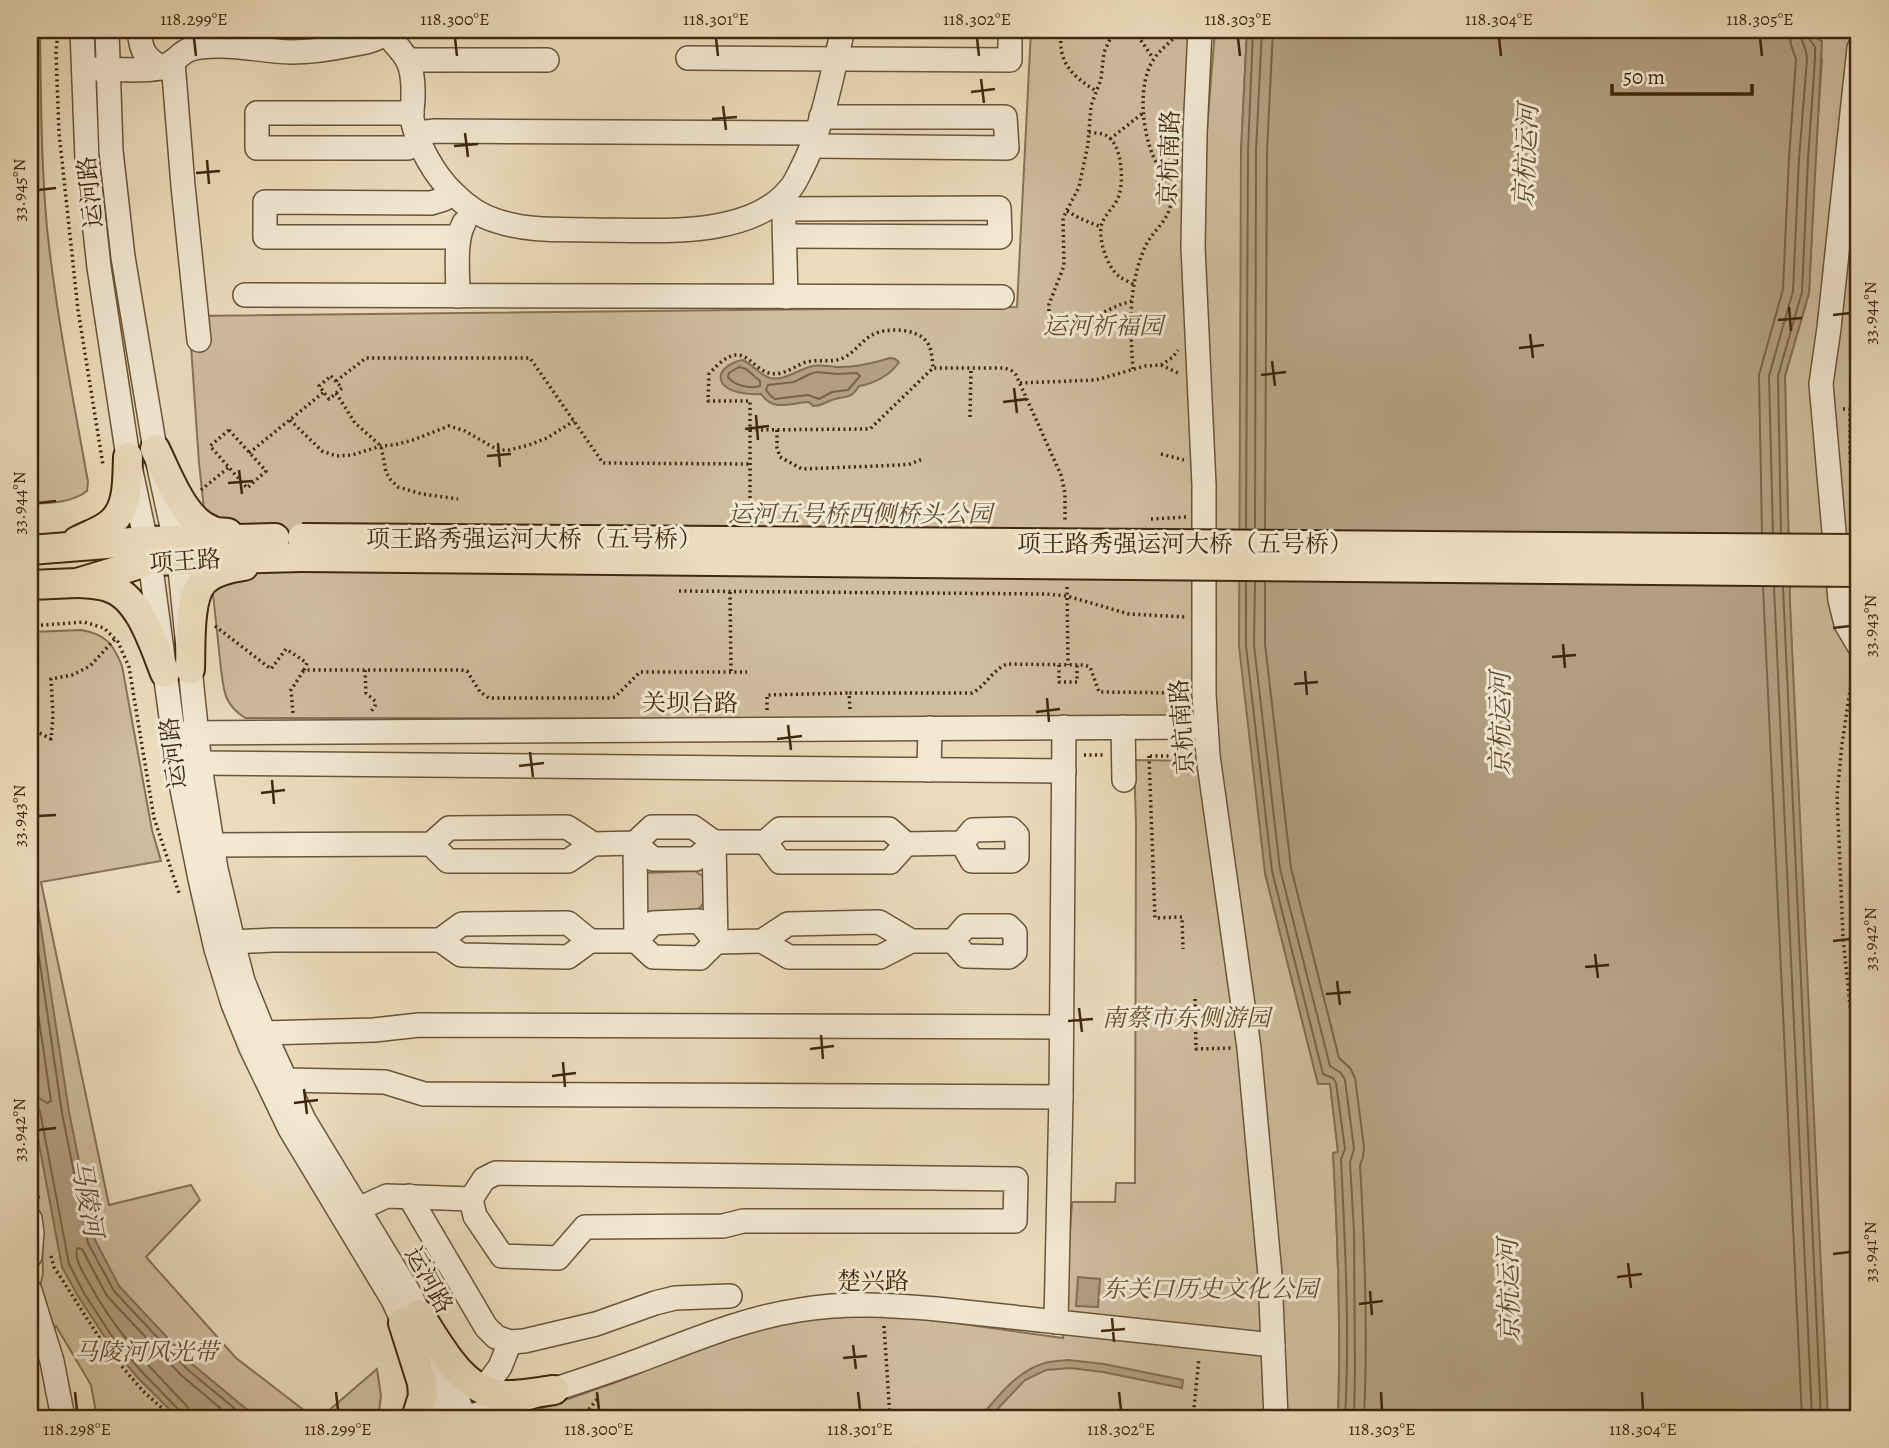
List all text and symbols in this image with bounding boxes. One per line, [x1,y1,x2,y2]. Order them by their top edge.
text: 118.299°E [160,7,228,31]
text: 118.300°E [420,7,490,31]
text: 118.301°E [683,7,749,31]
text: 118.302°E [943,7,1011,31]
text: 118.303°E [1204,7,1272,31]
text: 118.304°E [1465,7,1533,31]
text: 118.305°E [1726,7,1794,31]
scale bar [1612,52,1752,96]
text: 50 m [1623,63,1665,91]
water label: 京杭运河 [1506,99,1546,209]
street label: 京杭南路 [1151,109,1187,207]
street label: 运河路 [70,155,110,229]
text: 33.945°N [7,158,31,221]
text: 33.944°N [1858,281,1882,345]
park label: 运河祈福园 [1043,310,1167,342]
text: 33.944°N [7,471,31,535]
park label: 运河五号桥西侧桥头公园 [728,498,996,530]
street label: 项王路秀强运河大桥（五号桥） [366,523,702,555]
street label: 项王路秀强运河大桥（五号桥） [1017,528,1353,560]
street label: 项王路 [148,543,222,579]
text: 33.943°N [1858,595,1882,657]
water label: 京杭运河 [1483,668,1518,776]
street label: 京杭南路 [1163,678,1201,776]
street label: 关坝台路 [642,687,738,719]
street label: 运河路 [153,715,193,791]
text: 33.943°N [7,785,31,847]
text: 33.942°N [1858,907,1882,971]
park label: 南蔡市东侧游园 [1102,1002,1274,1034]
text: 33.942°N [7,1098,31,1162]
water label: 马陵河 [63,1157,112,1243]
text: 33.941°N [1858,1221,1882,1283]
water label: 京杭运河 [1491,1235,1527,1343]
street label: 运河路 [398,1241,460,1319]
street label: 楚兴路 [837,1265,909,1297]
park label: 东关口历史文化公园 [1102,1273,1322,1305]
park label: 马陵河风光带 [74,1336,222,1368]
text: 118.298°E [43,1417,111,1441]
text: 118.299°E [304,1417,372,1441]
text: 118.300°E [564,1417,634,1441]
text: 118.301°E [827,1417,893,1441]
text: 118.302°E [1087,1417,1155,1441]
text: 118.303°E [1348,1417,1416,1441]
text: 118.304°E [1609,1417,1677,1441]

